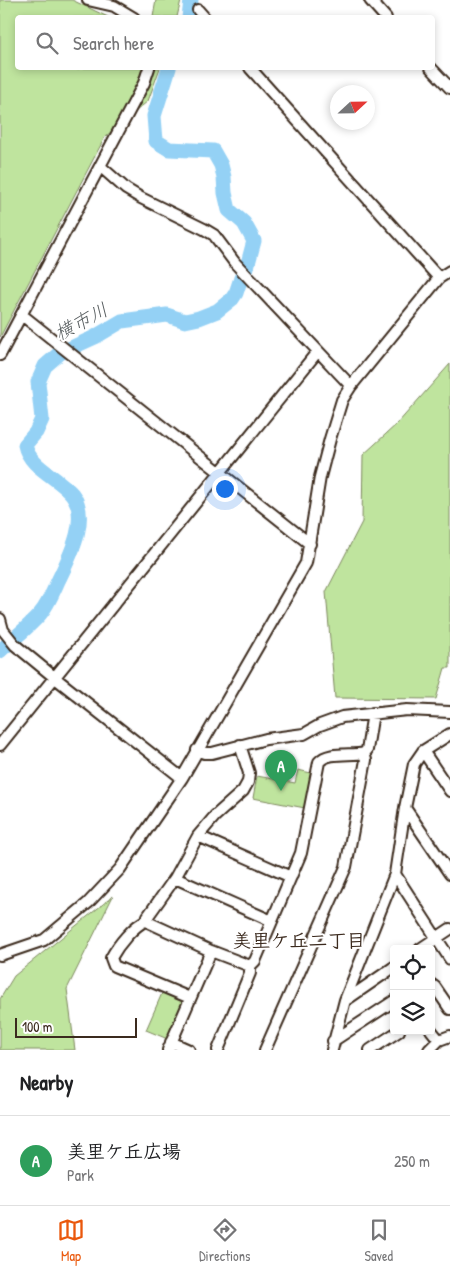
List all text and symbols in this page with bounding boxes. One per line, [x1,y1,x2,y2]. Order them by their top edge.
search box [15,15,435,70]
icon: search [33,29,61,57]
text: Search here [73,30,154,56]
north arrow [330,85,375,130]
water label: 横市川 [50,296,112,346]
your location [212,476,238,502]
pin: A [265,750,297,791]
district label: 美里ケ丘二丁目 [232,927,366,953]
map controls [390,945,435,1035]
button: locate [390,945,435,990]
button: layers [390,990,435,1035]
scale bar [15,1015,138,1038]
text: 100 m [22,1017,52,1036]
text: Nearby [20,1068,73,1097]
text: 美里ケ丘広場 [67,1138,181,1164]
text: A [32,1150,40,1172]
text: 250 m [394,1150,430,1172]
text: Park [67,1164,94,1186]
tab: Map [57,1216,85,1265]
tab: Directions [199,1216,250,1265]
tab: Saved [364,1216,393,1265]

